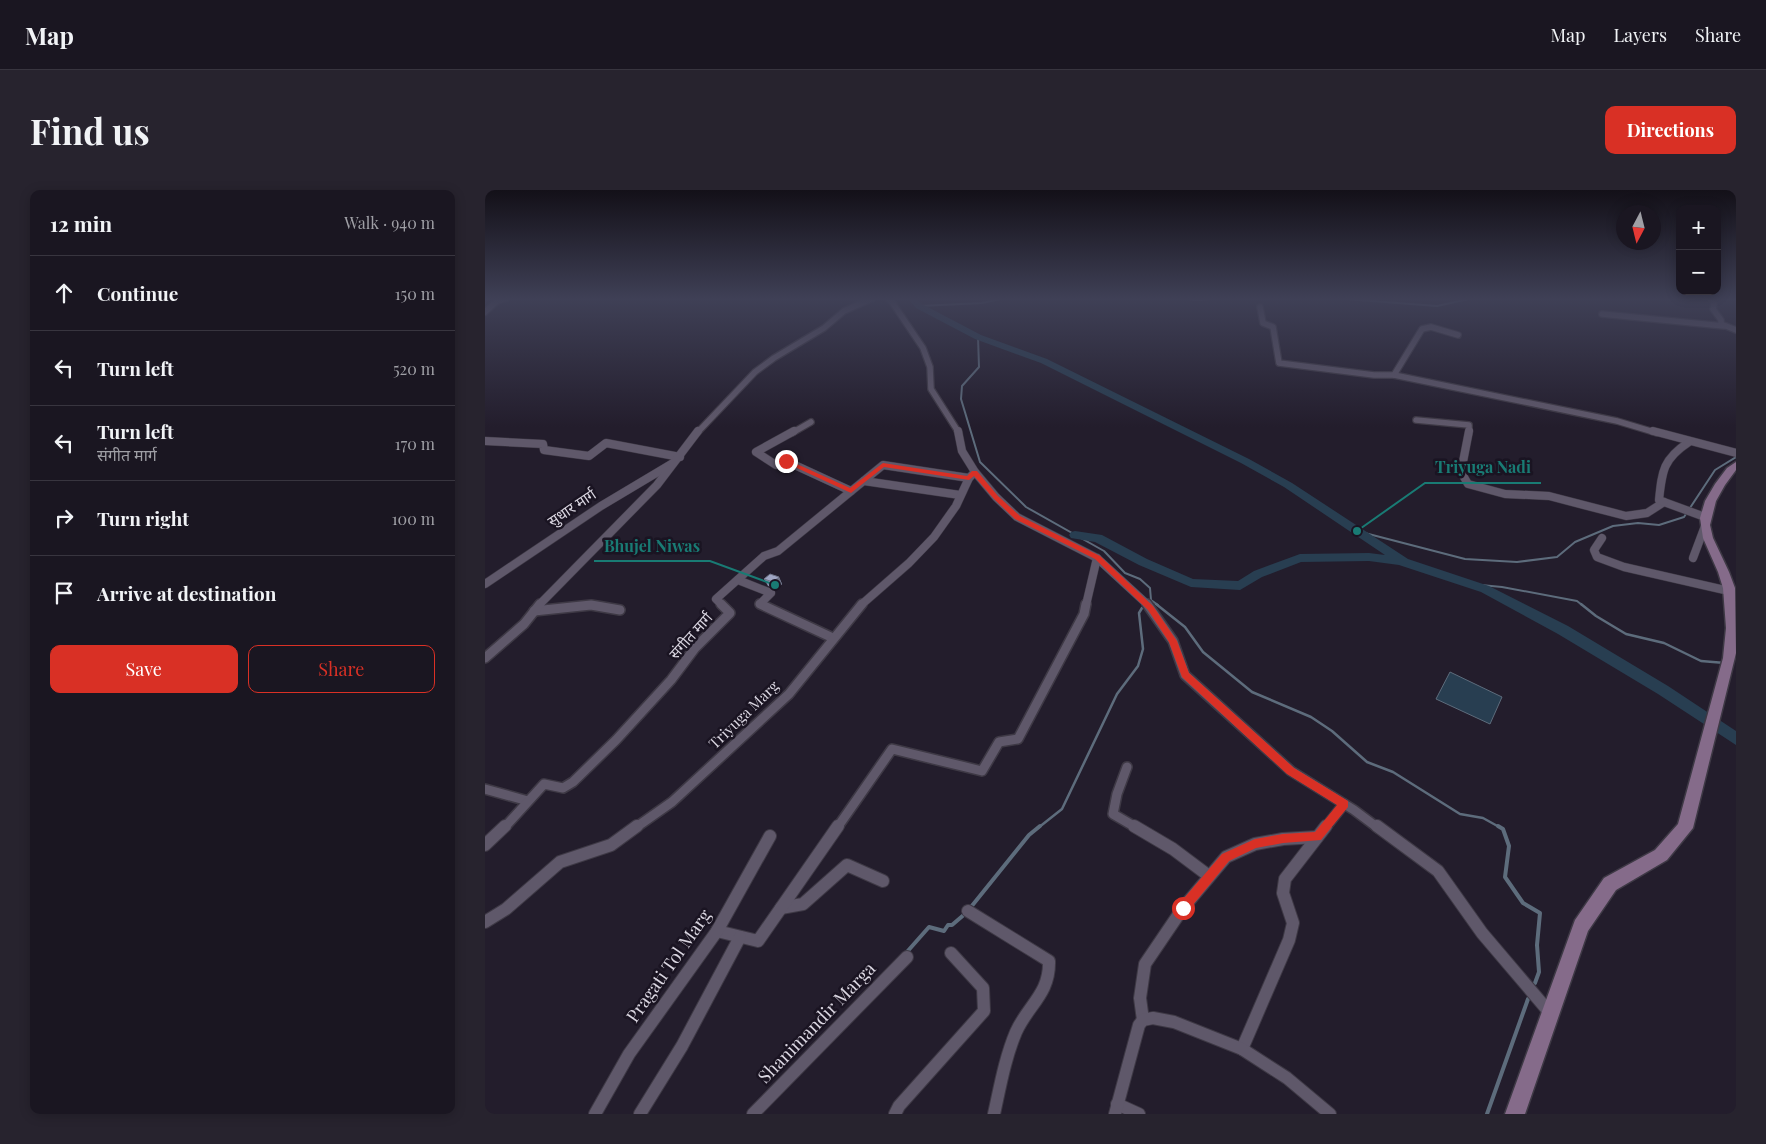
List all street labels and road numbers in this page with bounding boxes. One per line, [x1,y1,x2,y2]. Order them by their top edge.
street label: सुधार मार्ग [543,483,601,532]
street label: संगीत मार्ग [664,607,717,663]
street label: Triyuga Marg [704,676,783,753]
street label: Pragati Tol Marg [620,904,717,1027]
street label: Shanimandir Marga [752,957,880,1088]

